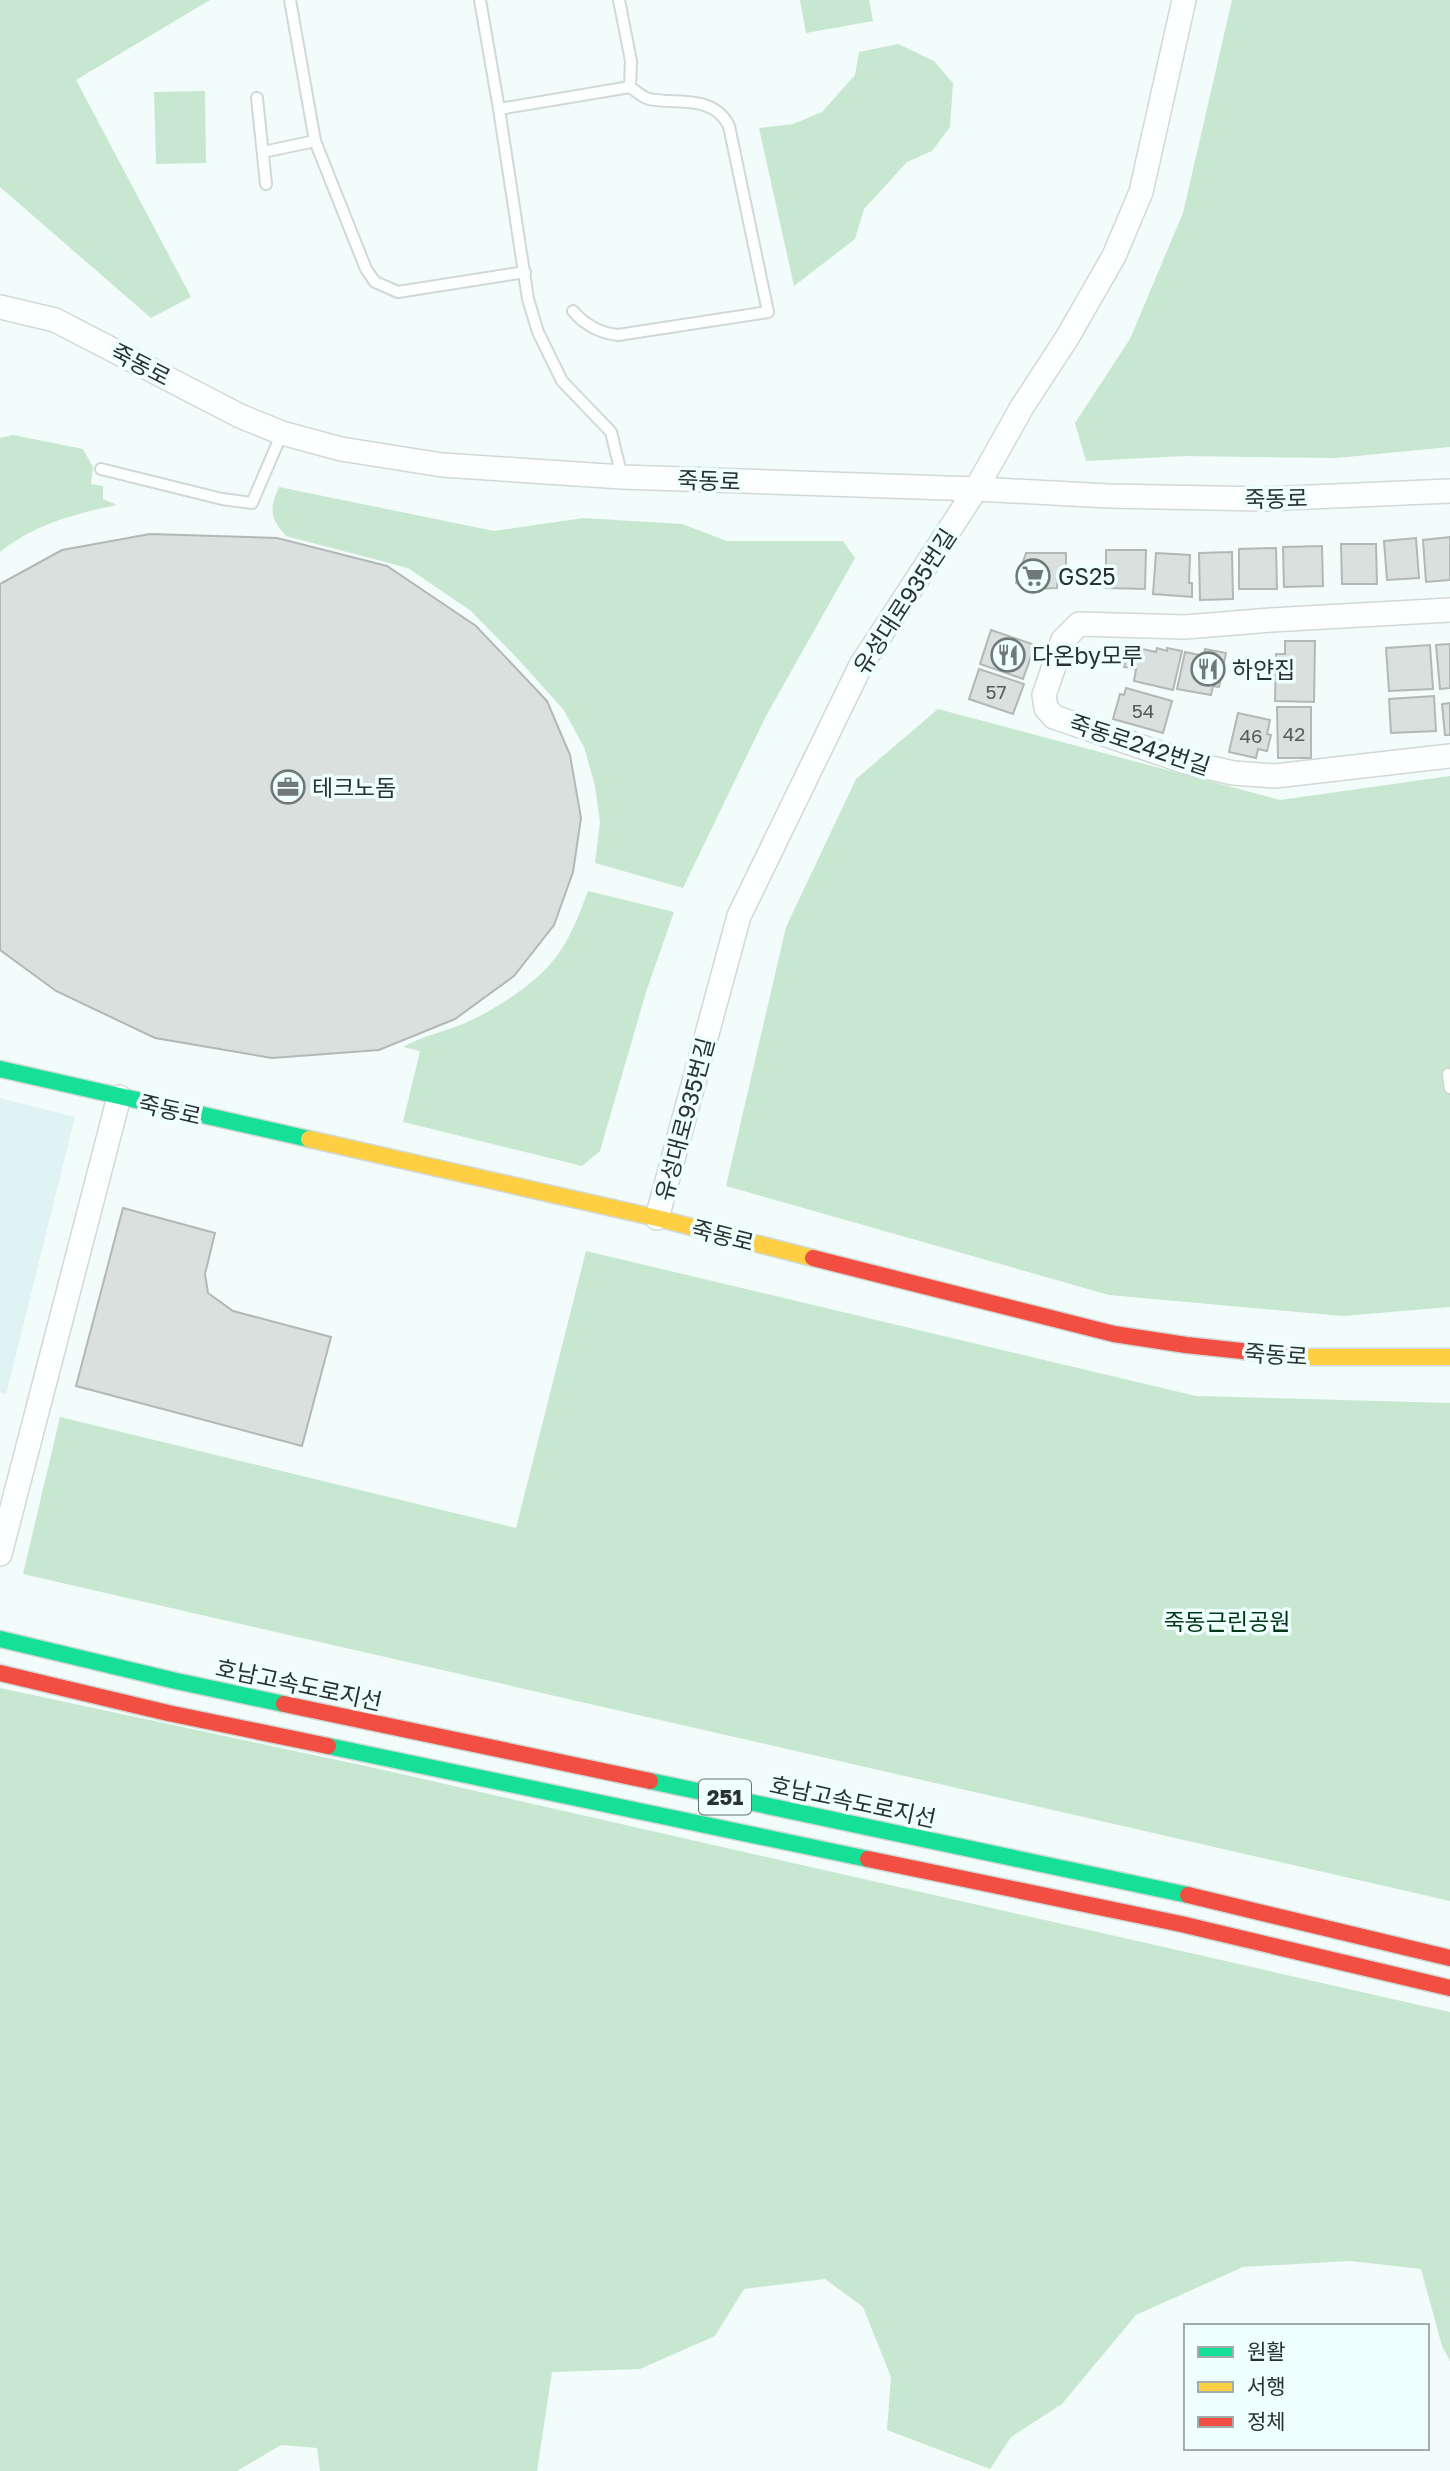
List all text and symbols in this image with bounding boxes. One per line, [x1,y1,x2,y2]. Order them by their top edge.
street label: 죽동로 [106,337,176,391]
street label: 죽동로 [677,465,741,495]
street label: 죽동로 [1244,483,1308,513]
street label: 유성대로935번길 [847,523,961,679]
supermarket icon: GS25 [1014,557,1052,595]
place label: GS25 [1058,562,1116,590]
restaurant icon: 다온by모루 [989,636,1027,674]
place label: 다온by모루 [1032,641,1143,669]
restaurant icon: 하얀집 [1189,650,1227,688]
place label: 하얀집 [1232,655,1295,683]
house number: 57 [985,680,1007,703]
house number: 54 [1132,699,1154,722]
street label: 죽동로242번길 [1066,708,1214,780]
house number: 42 [1283,722,1305,745]
house number: 46 [1239,724,1263,747]
office icon: 테크노돔 [269,768,307,806]
place label: 테크노돔 [312,773,397,801]
street label: 유성대로935번길 [649,1034,719,1204]
street label: 죽동로 [136,1088,204,1130]
street label: 죽동로 [689,1214,757,1256]
street label: 죽동로 [1243,1338,1309,1370]
park label: 죽동근린공원 [1164,1607,1290,1635]
street label: 호남고속도로지선 [213,1653,385,1715]
street label: 호남고속도로지선 [767,1770,939,1832]
road number: 251 [699,1780,751,1814]
legend [1184,2324,1429,2450]
text: 원활 [1247,2338,1286,2364]
text: 서행 [1247,2373,1286,2399]
text: 정체 [1247,2408,1286,2434]

